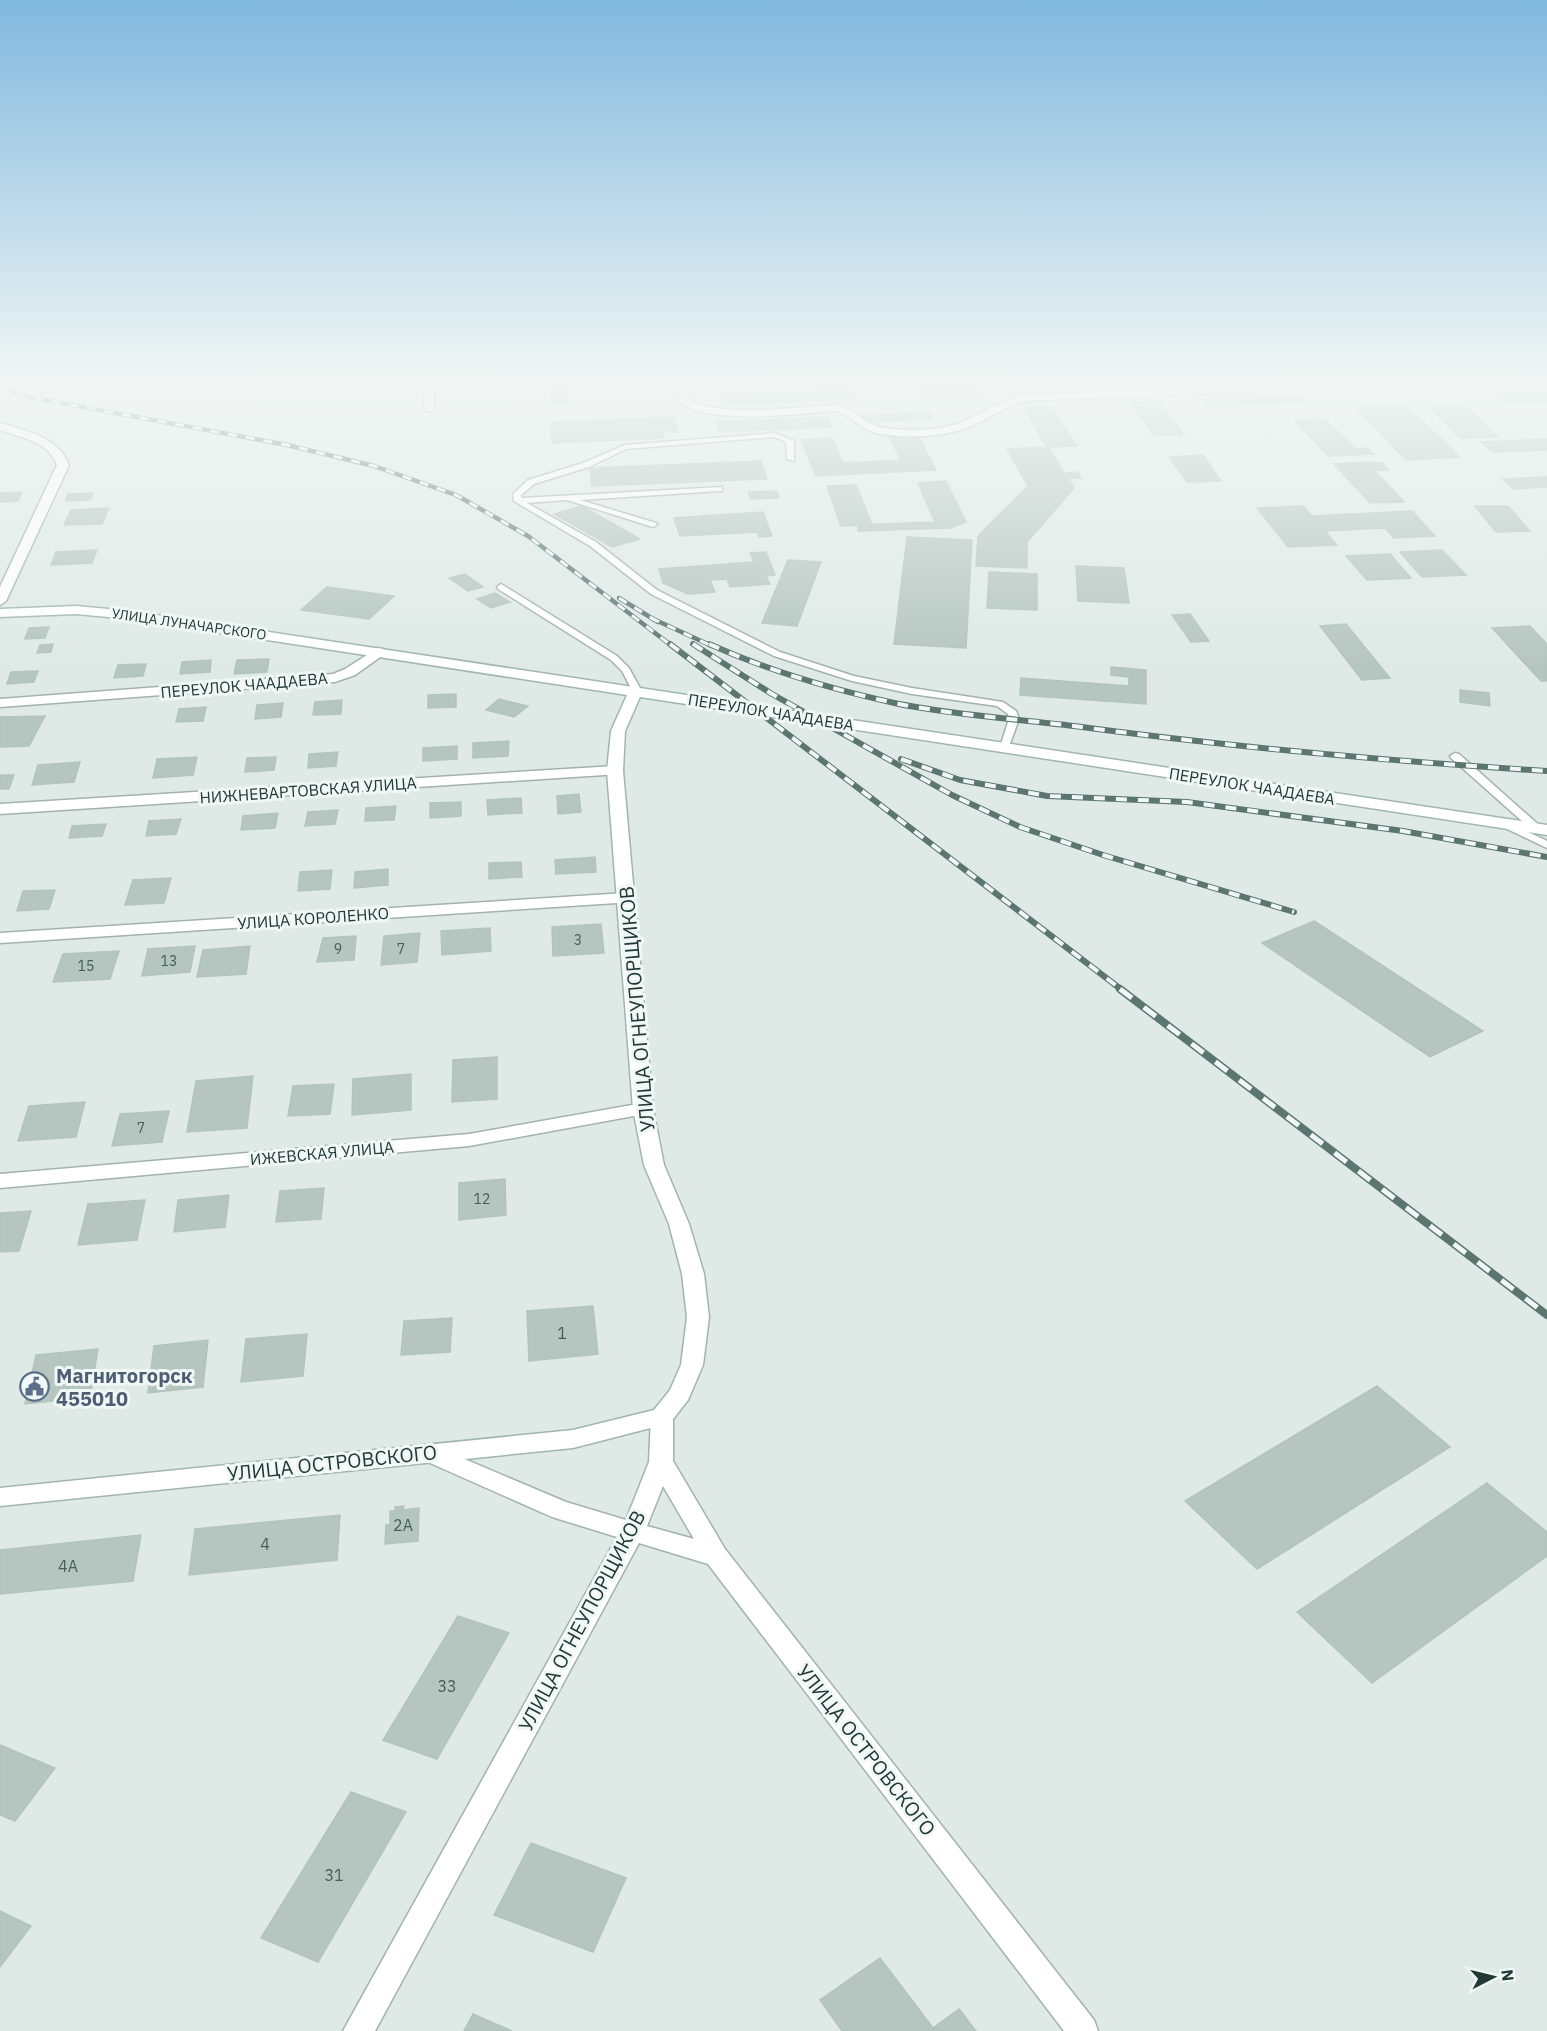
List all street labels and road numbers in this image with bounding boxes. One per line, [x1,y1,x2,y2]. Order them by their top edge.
street label: УЛИЦА ЛУНАЧАРСКОГО [110,604,268,644]
street label: ПЕРЕУЛОК ЧААДАЕВА [160,668,328,702]
street label: ПЕРЕУЛОК ЧААДАЕВА [687,689,855,735]
street label: ПЕРЕУЛОК ЧААДАЕВА [1168,763,1336,809]
street label: НИЖНЕВАРТОВСКАЯ УЛИЦА [199,772,417,808]
street label: УЛИЦА ОГНЕУПОРЩИКОВ [612,885,661,1133]
street label: УЛИЦА КОРОЛЕНКО [237,903,389,933]
street label: ИЖЕВСКАЯ УЛИЦА [249,1137,395,1169]
street label: УЛИЦА ОСТРОВСКОГО [226,1438,438,1487]
street label: УЛИЦА ОГНЕУПОРЩИКОВ [512,1505,651,1736]
street label: УЛИЦА ОСТРОВСКОГО [791,1658,942,1841]

